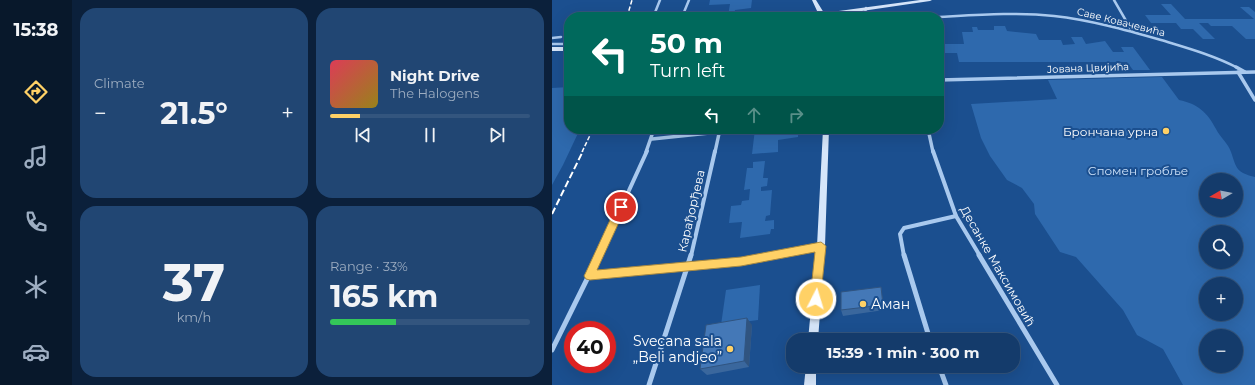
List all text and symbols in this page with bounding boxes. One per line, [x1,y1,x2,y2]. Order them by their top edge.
street label: Саве Ковачевића [1076,5,1166,39]
text: 15:38 [13,19,59,41]
text: 50 m [650,26,723,60]
icon: left [584,28,636,80]
text: Turn left [650,60,725,82]
street label: Јована Цвијића [1047,60,1129,76]
text: Night Drive [390,66,480,85]
text: Climate [94,75,145,91]
icon: directions [22,78,50,106]
text: The Halogens [390,85,479,101]
text: 21.5° [160,95,228,132]
text: − [94,100,107,127]
text: + [281,100,294,127]
icon: left [701,104,723,126]
icon: ahead [743,104,765,126]
icon: right [785,104,807,126]
icon: previous [352,124,374,146]
icon: pause [419,124,441,146]
icon: next [486,124,508,146]
place label: Брончана урна [1063,124,1158,139]
marker: Брончана урна [1161,126,1171,136]
icon: music [22,143,50,171]
park label: Спомен гробље [1088,163,1188,178]
street label: Карађорђева [674,168,708,254]
north arrow [1199,173,1243,217]
map controls [1199,173,1243,373]
pin [604,190,638,224]
icon: arrive [610,196,632,218]
street label: Десанке Максимовић [957,203,1039,329]
icon: phone [22,208,50,236]
button: search [1199,225,1243,269]
text: 37 [163,251,225,314]
text: Range · 33% [330,258,408,274]
icon: climate [22,273,50,301]
button: + [1199,277,1243,321]
text: 165 km [330,278,438,315]
position arrow [795,278,837,320]
place label: Аман [871,295,910,313]
marker: Аман [858,299,868,309]
text: km/h [177,309,211,325]
speed limit sign: 40 [564,321,616,373]
button: − [1199,329,1243,373]
place label: Svecana sala „Beli andjeo” [633,332,722,366]
icon: car [22,338,50,366]
text: 15:39 · 1 min · 300 m [826,343,980,362]
marker: Svecana sala „Beli andjeo” [725,344,735,354]

